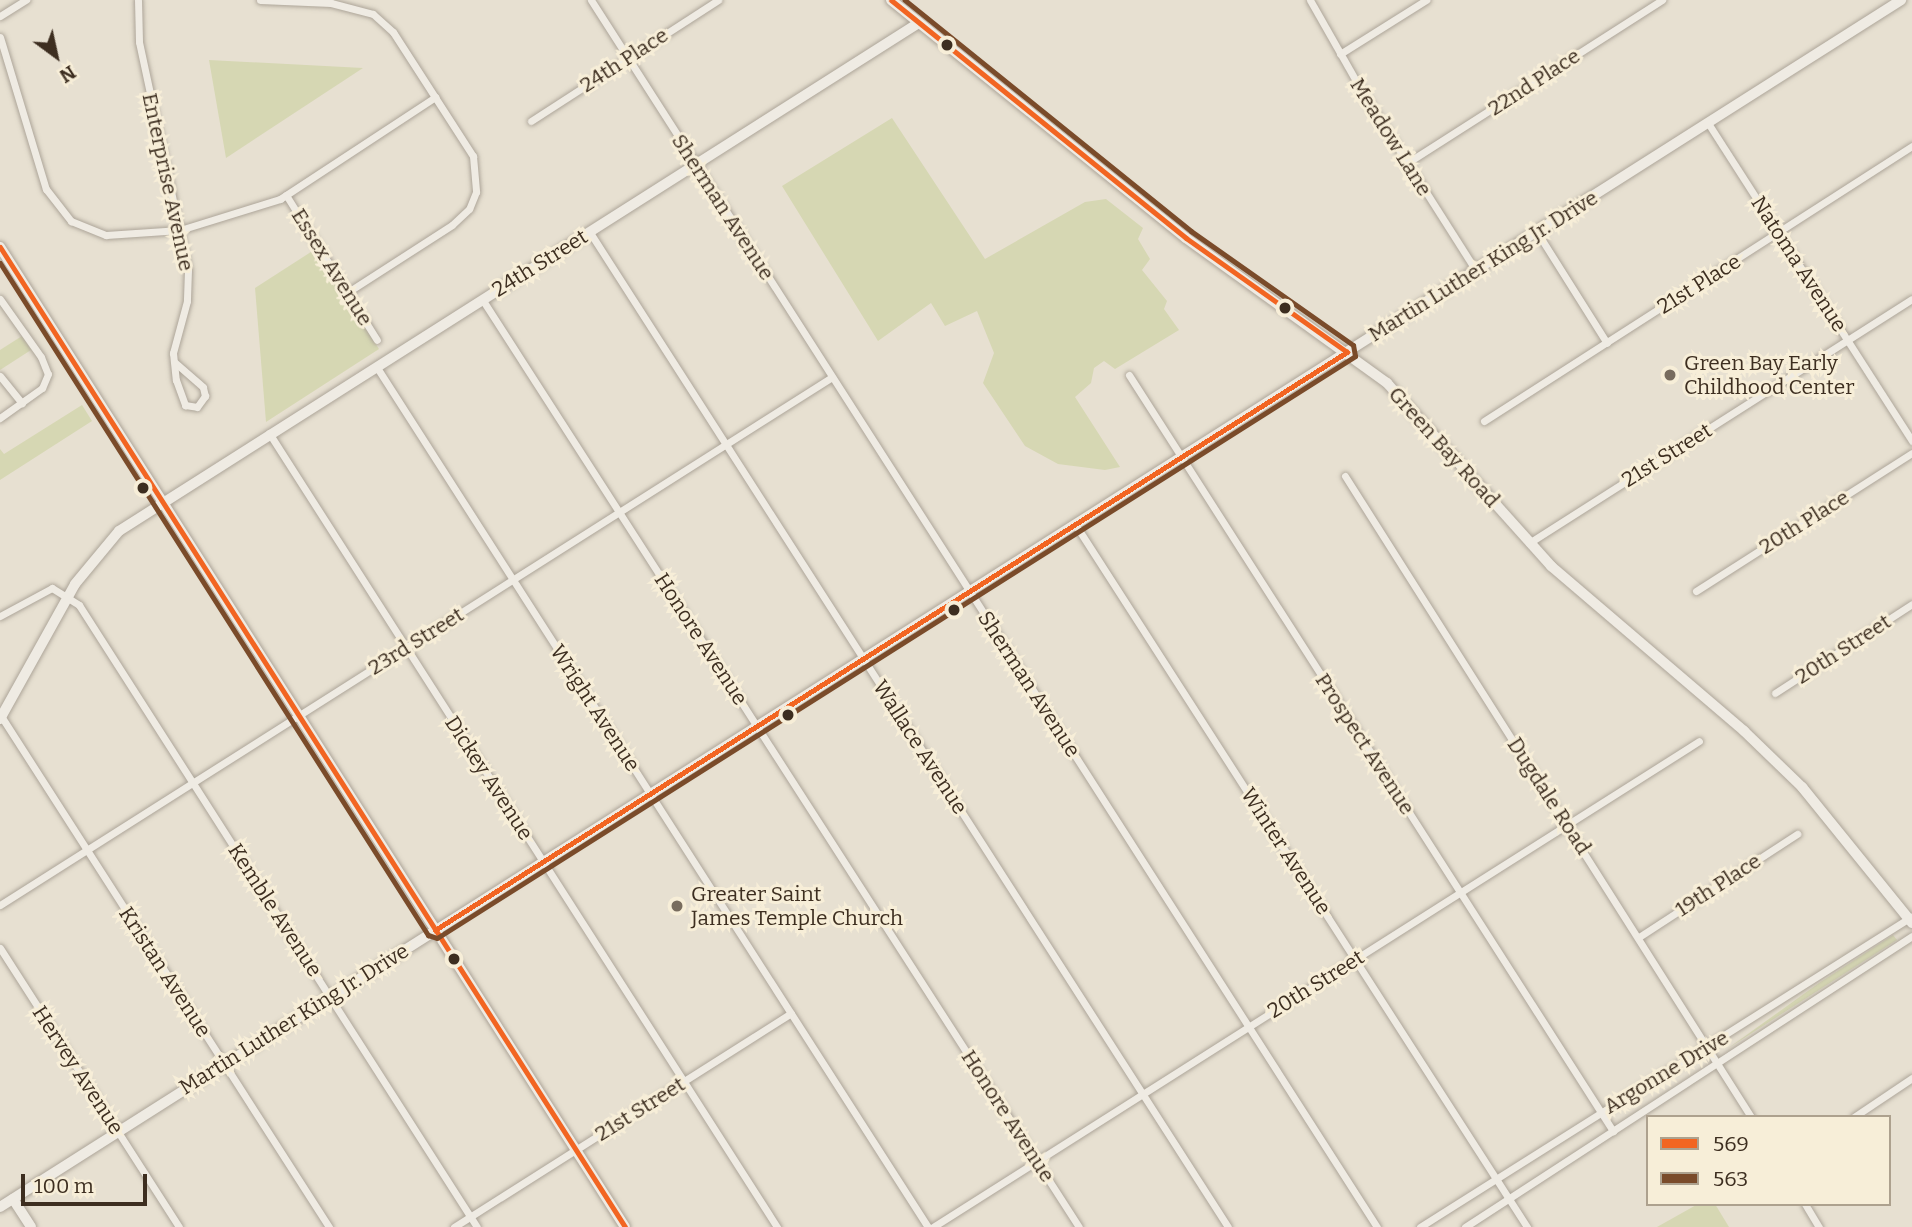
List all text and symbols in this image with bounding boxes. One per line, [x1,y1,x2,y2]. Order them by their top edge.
north arrow [21,21,91,91]
street label: 24th Place [575,22,673,98]
unlabelled marker [940,38,954,52]
street label: 22nd Place [1483,43,1585,121]
text: N [55,60,80,88]
street label: Meadow Lane [1345,73,1437,201]
street label: Enterprise Avenue [137,91,199,273]
street label: Sherman Avenue [666,129,780,285]
street label: Martin Luther King Jr. Drive [1364,185,1602,347]
street label: Natoma Avenue [1746,191,1852,337]
street label: Essex Avenue [286,204,378,330]
street label: 24th Street [488,224,592,302]
street label: 21st Place [1653,249,1745,319]
unlabelled marker [1278,301,1292,315]
place label: Green Bay Early Childhood Center [1684,350,1854,400]
marker: Green Bay Early Childhood Center [1662,367,1678,383]
street label: Green Bay Road [1383,382,1505,512]
street label: 21st Street [1617,418,1717,492]
unlabelled marker [136,481,150,495]
street label: 20th Place [1755,485,1853,559]
street label: Honore Avenue [649,568,753,710]
street label: 23rd Street [364,602,468,680]
unlabelled marker [947,603,961,617]
street label: Sherman Avenue [972,606,1086,762]
street label: 20th Street [1791,609,1895,689]
street label: Wright Avenue [545,640,645,776]
street label: Prospect Avenue [1310,669,1420,819]
street label: Wallace Avenue [867,675,973,819]
unlabelled marker [781,708,795,722]
street label: Dickey Avenue [440,711,538,845]
street label: Dugdale Road [1502,733,1596,859]
street label: Winter Avenue [1236,783,1336,919]
street label: Kemble Avenue [223,839,327,981]
street label: 19th Place [1671,848,1765,922]
place label: Greater Saint James Temple Church [691,881,903,931]
marker: Greater Saint James Temple Church [669,898,685,914]
street label: Kristan Avenue [114,902,216,1042]
street label: Martin Luther King Jr. Drive [175,938,413,1100]
street label: 20th Street [1263,944,1369,1024]
unlabelled marker [447,952,461,966]
street label: Hervey Avenue [27,1001,129,1139]
street label: Argonne Drive [1599,1025,1733,1119]
street label: Honore Avenue [956,1045,1060,1187]
street label: 21st Street [590,1072,690,1146]
legend [1646,1115,1891,1206]
text: 569 [1713,1131,1749,1157]
scale bar [24,1160,150,1204]
text: 563 [1713,1166,1748,1192]
text: 100 m [34,1173,94,1199]

